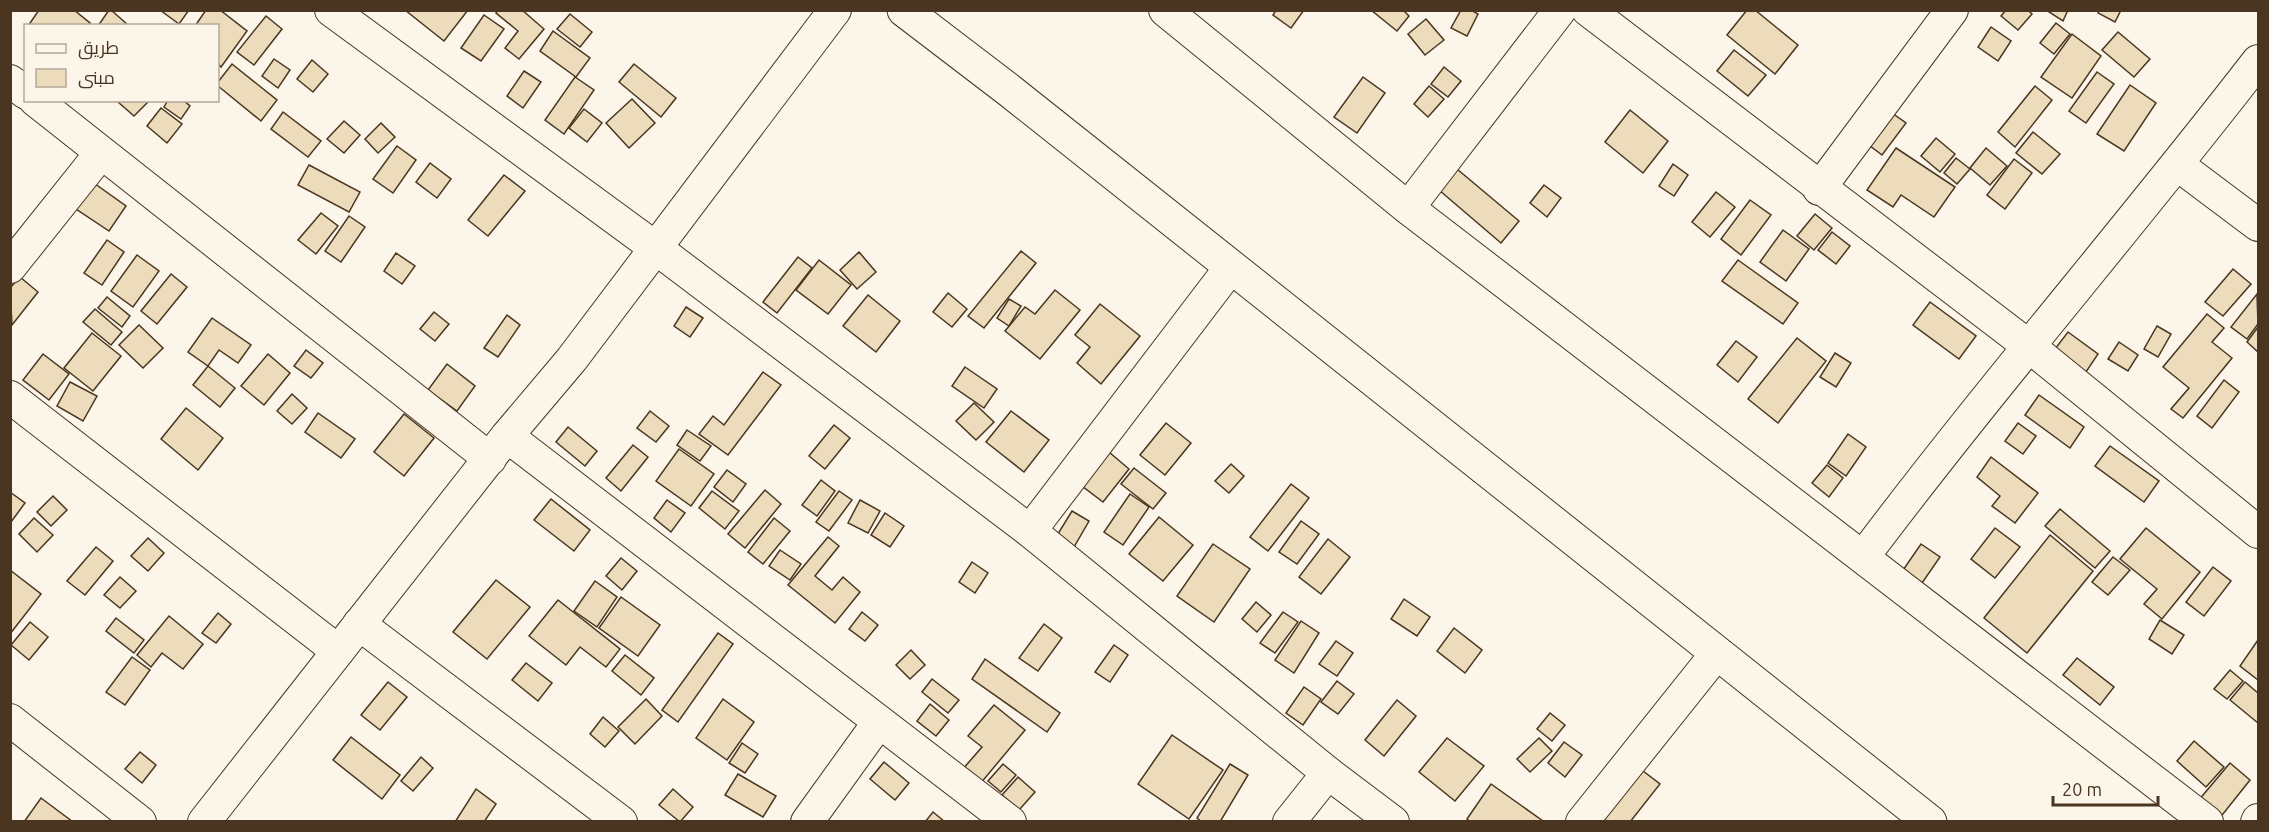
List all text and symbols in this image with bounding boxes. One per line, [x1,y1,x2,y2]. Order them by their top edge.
legend [24,24,219,102]
text: طريق [78,37,119,60]
text: مبنى [78,67,115,89]
scale bar [2053,769,2158,807]
text: 20 m [2062,779,2102,799]

